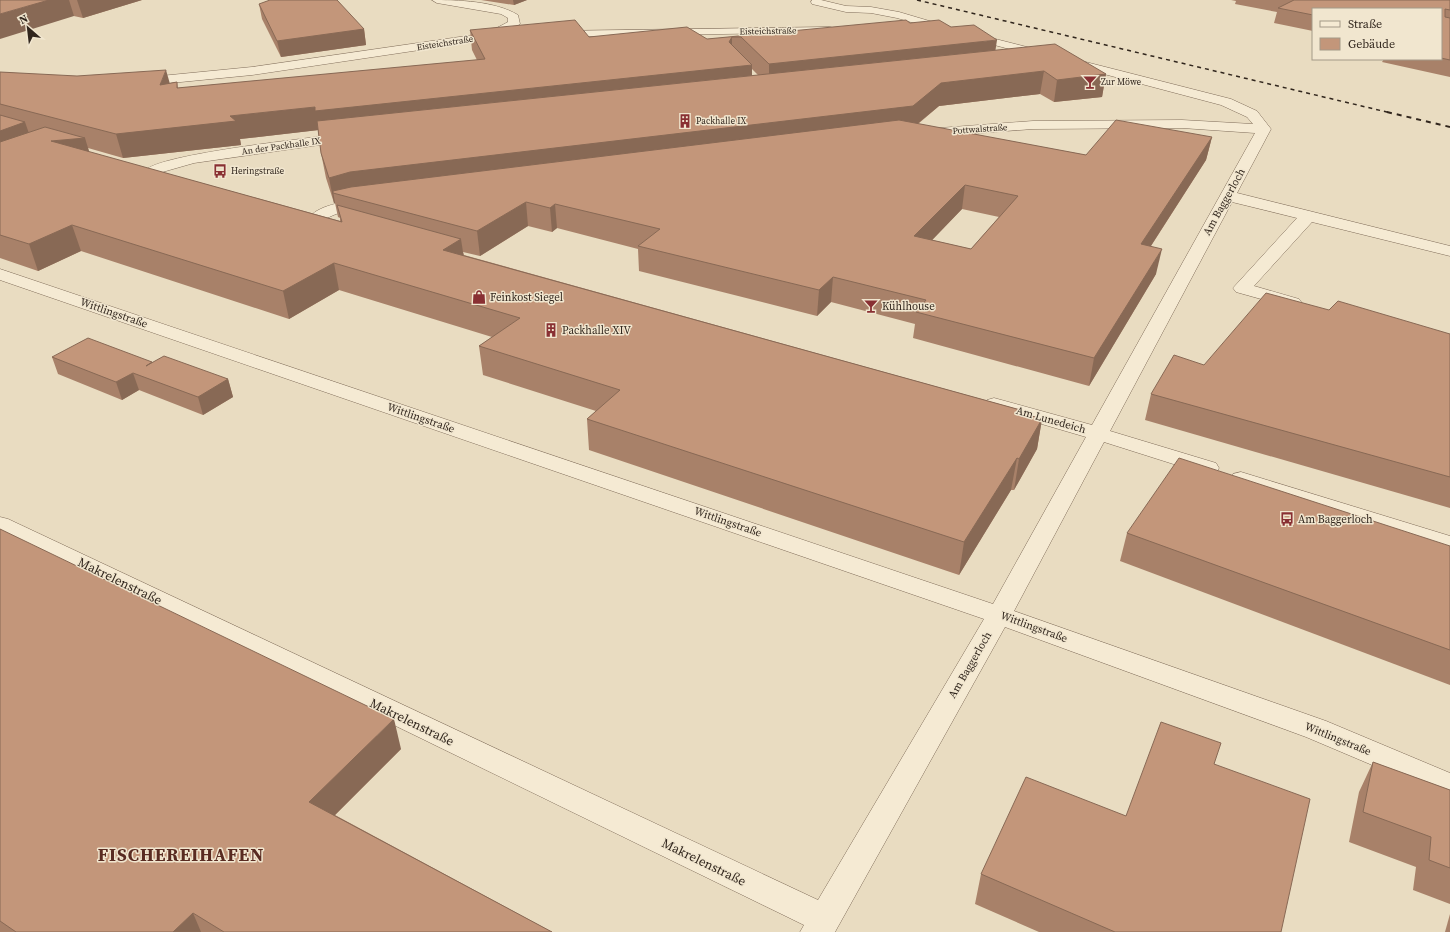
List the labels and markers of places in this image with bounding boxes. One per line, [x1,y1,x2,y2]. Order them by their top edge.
bar icon: Zur Möwe [1082,74,1098,90]
place label: Zur Möwe [1101,76,1142,88]
building icon: Packhalle IX [677,113,693,129]
place label: Packhalle IX [696,115,746,127]
bus stop icon: Heringstraße [212,163,228,179]
place label: Heringstraße [231,165,285,177]
shop icon: Feinkost Siegel [471,289,487,305]
place label: Feinkost Siegel [490,290,563,305]
bar icon: Kühlhouse [863,298,879,314]
place label: Kühlhouse [882,299,935,314]
building icon: Packhalle XIV [543,322,559,338]
place label: Packhalle XIV [562,323,631,338]
bus stop icon: Am Baggerloch [1279,511,1295,527]
place label: Am Baggerloch [1298,512,1373,527]

